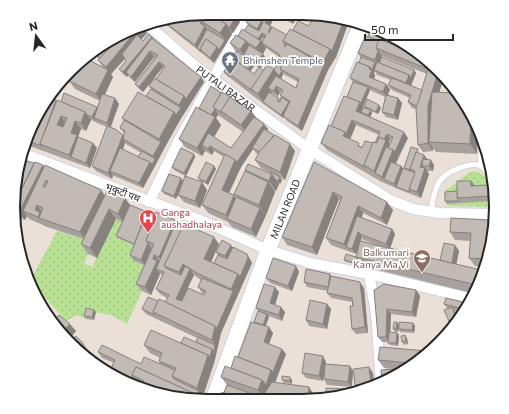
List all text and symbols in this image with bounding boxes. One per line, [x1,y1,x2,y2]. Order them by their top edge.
north arrow [16,16,56,56]
scale bar [365,16,453,42]
text: N [28,19,39,33]
text: 50 m [371,22,399,36]
temple icon: Bhimshen Temple [220,50,240,75]
place label: Bhimshen Temple [243,54,323,66]
street label: PUTALI BAZAR [194,63,258,114]
street label: MILAN ROAD [267,177,302,240]
street label: भृकुटी पथ [104,180,143,205]
place label: Ganga aushadhalaya [161,206,222,230]
hospital icon: Ganga aushadhalaya [138,208,158,233]
place label: Balkumari Kanya Ma Vi [353,246,409,270]
school or university icon: Balkumari Kanya Ma Vi [412,248,432,273]

